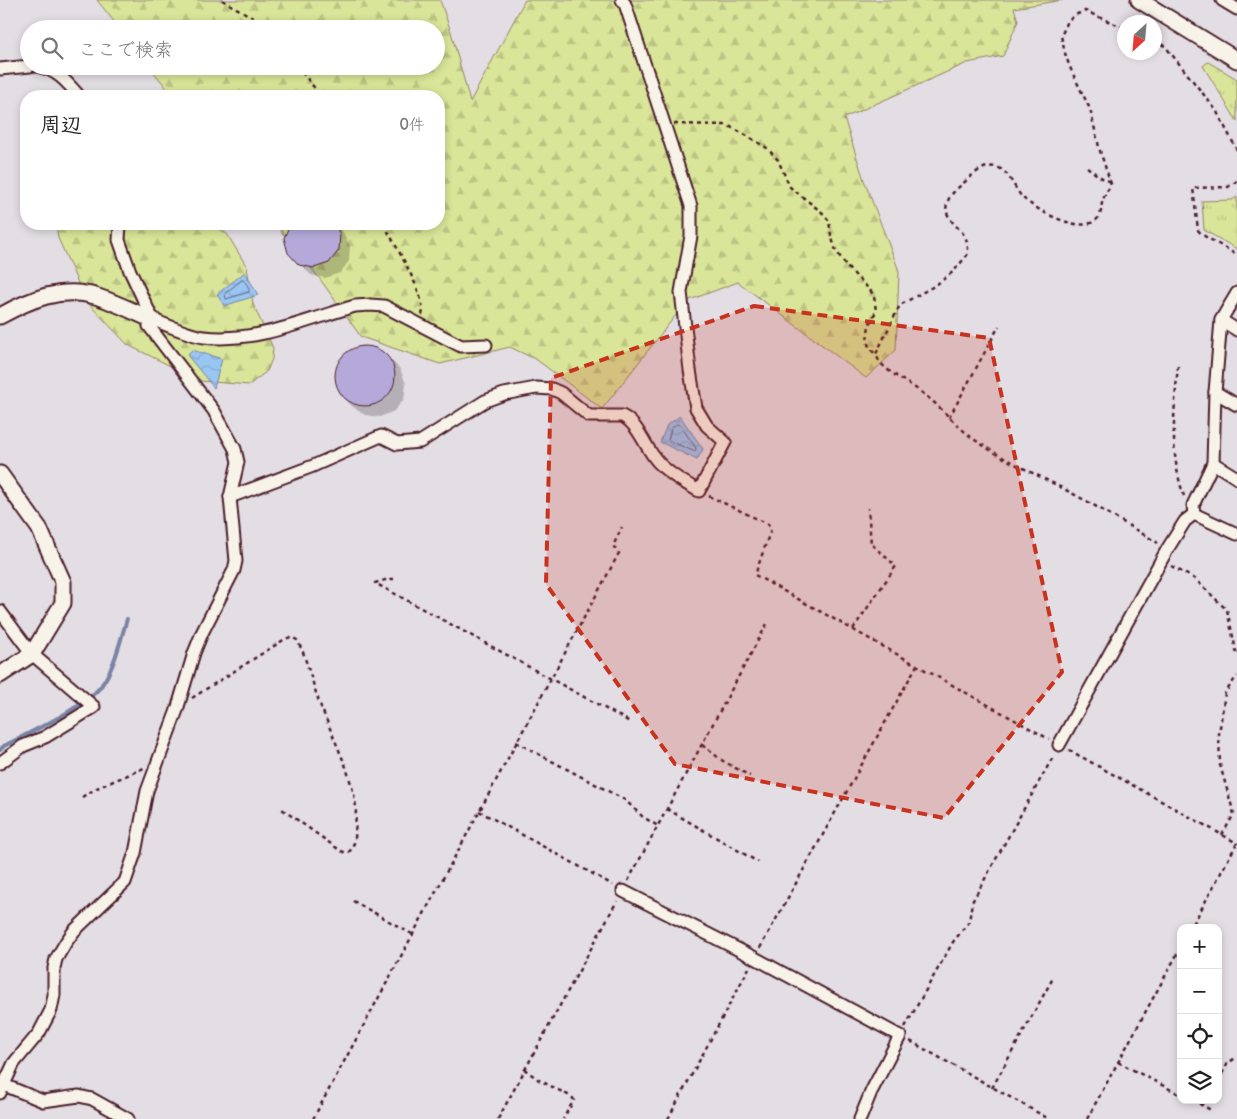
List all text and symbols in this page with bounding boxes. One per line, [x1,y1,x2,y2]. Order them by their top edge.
north arrow [1117,15,1162,60]
search box [20,20,445,75]
icon: search [38,34,66,62]
text: ここで検索 [78,39,173,62]
text: 周辺 [40,113,82,138]
text: 0件 [400,116,425,135]
map controls [1177,924,1222,1104]
button: + [1177,924,1222,969]
button: − [1177,969,1222,1014]
button: locate [1177,1014,1222,1059]
button: layers [1177,1059,1222,1104]

